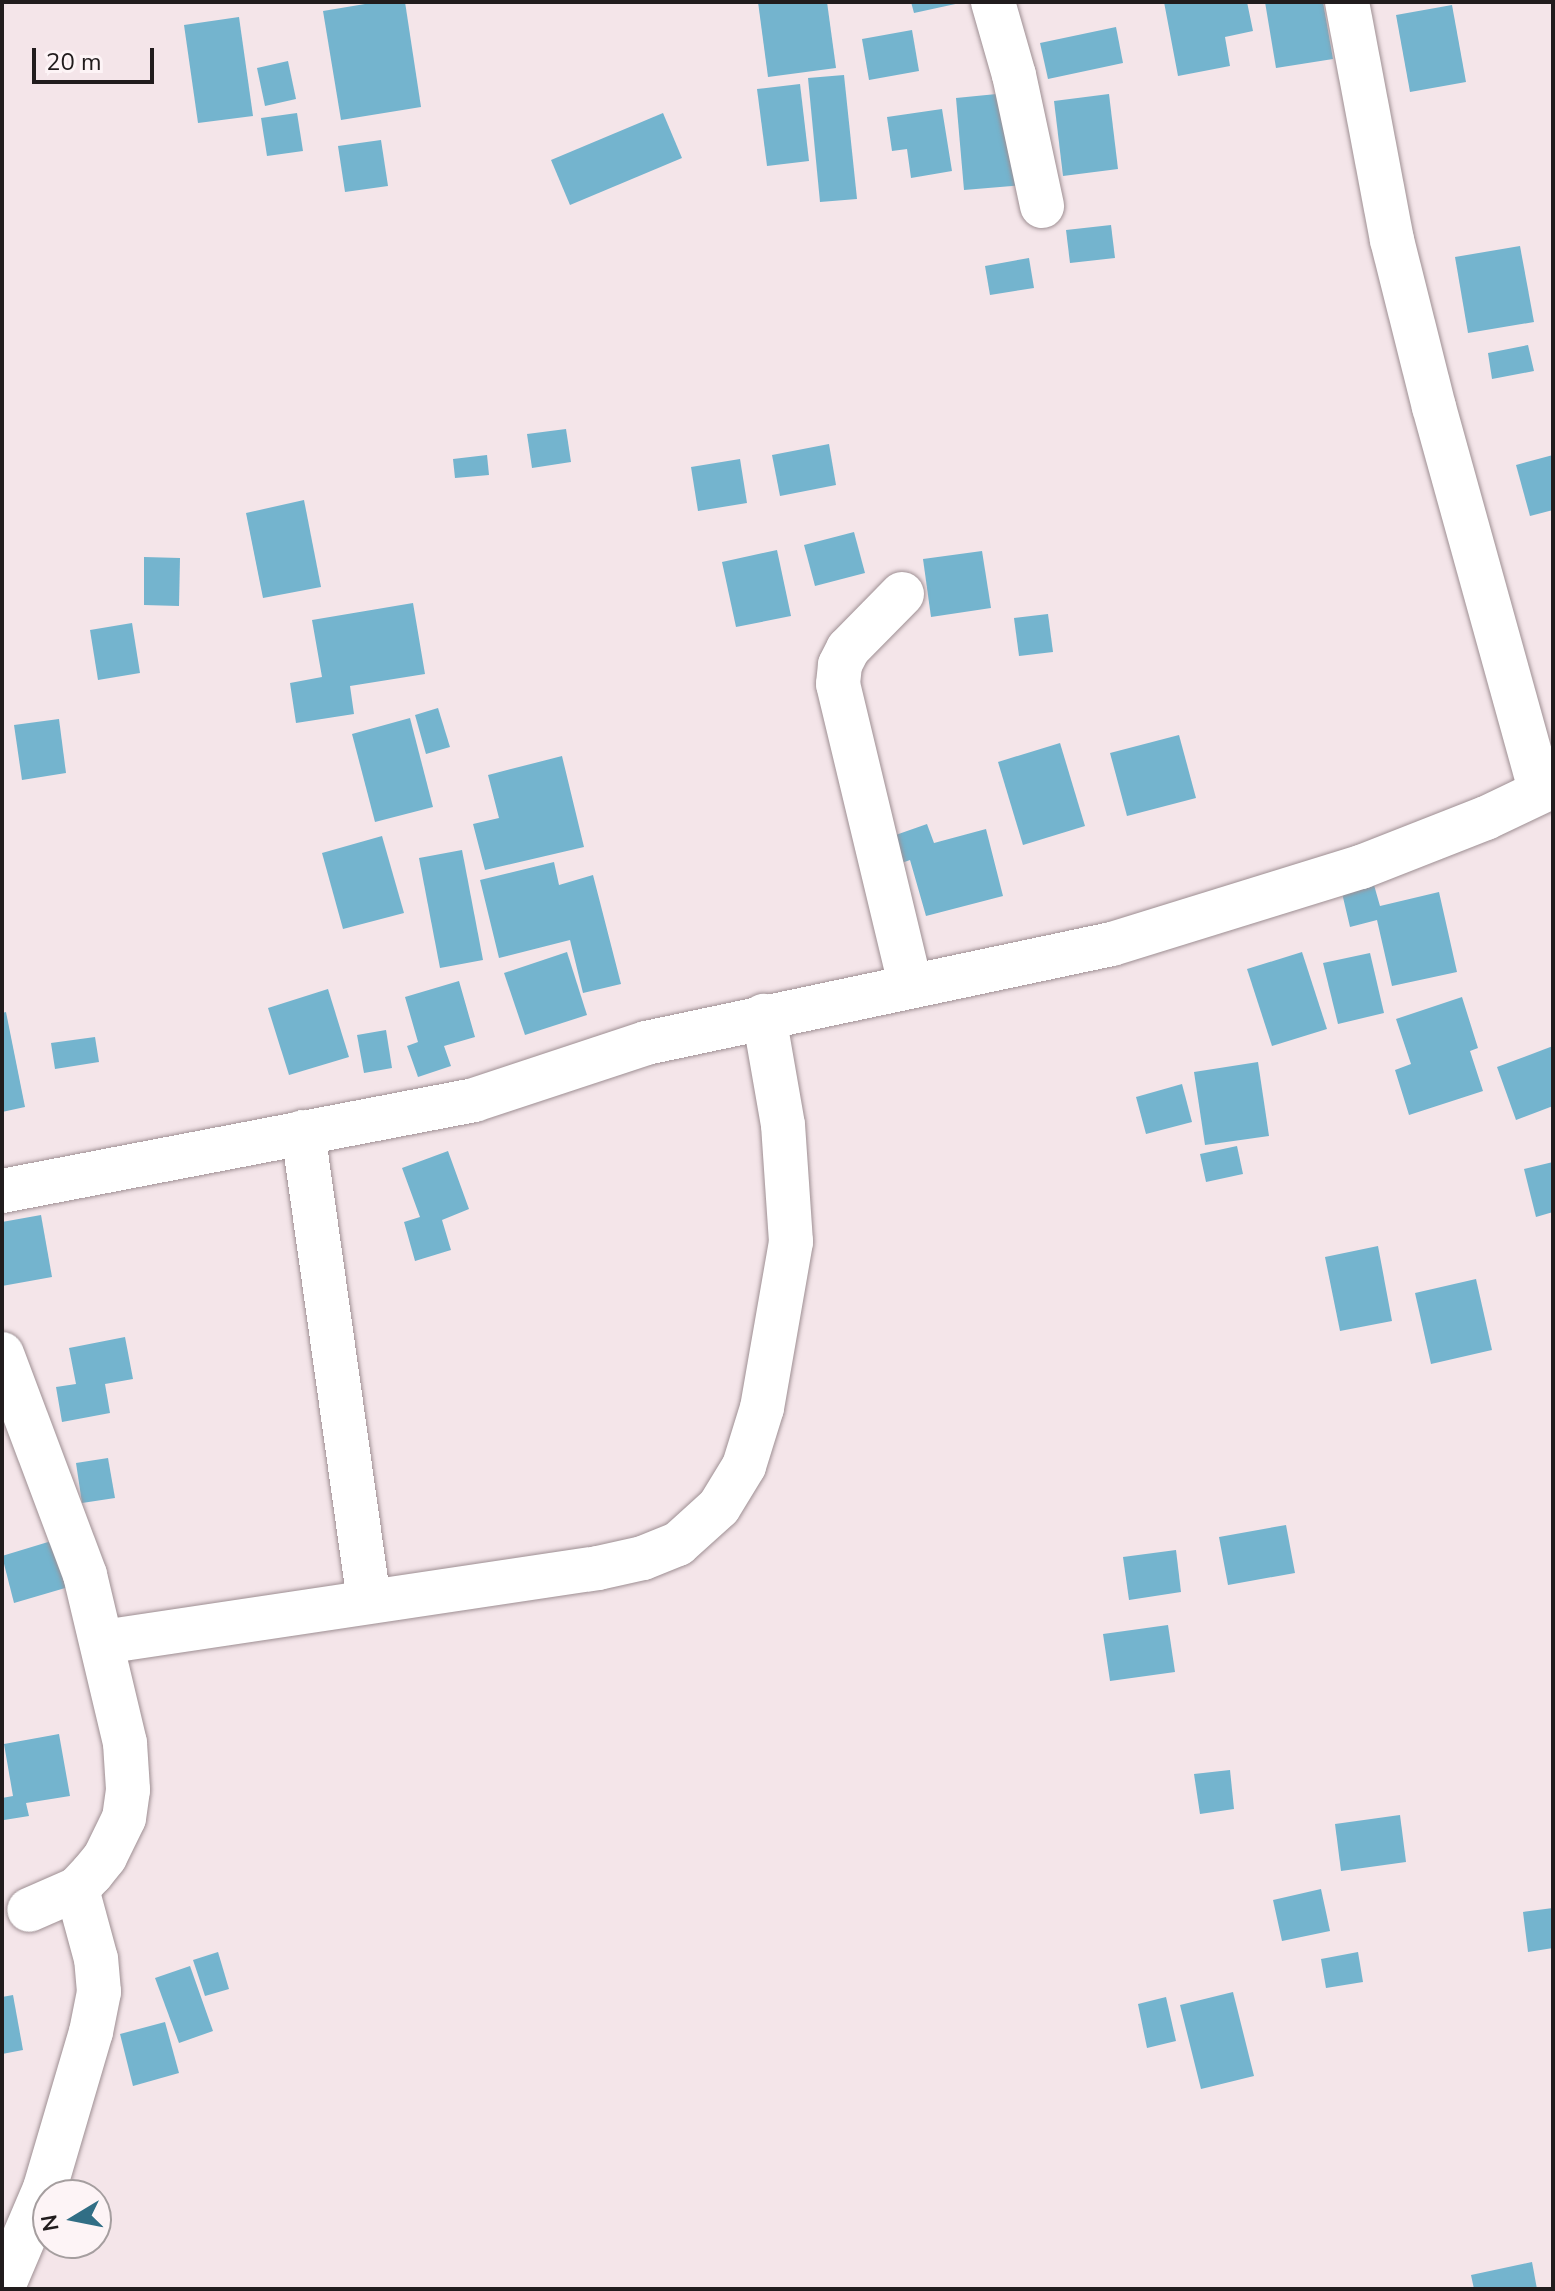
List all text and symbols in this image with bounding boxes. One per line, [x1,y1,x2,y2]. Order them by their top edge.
scale bar [36,32,158,82]
text: 20 m [46,46,102,78]
north arrow [32,2179,112,2259]
text: N [34,2212,67,2234]

